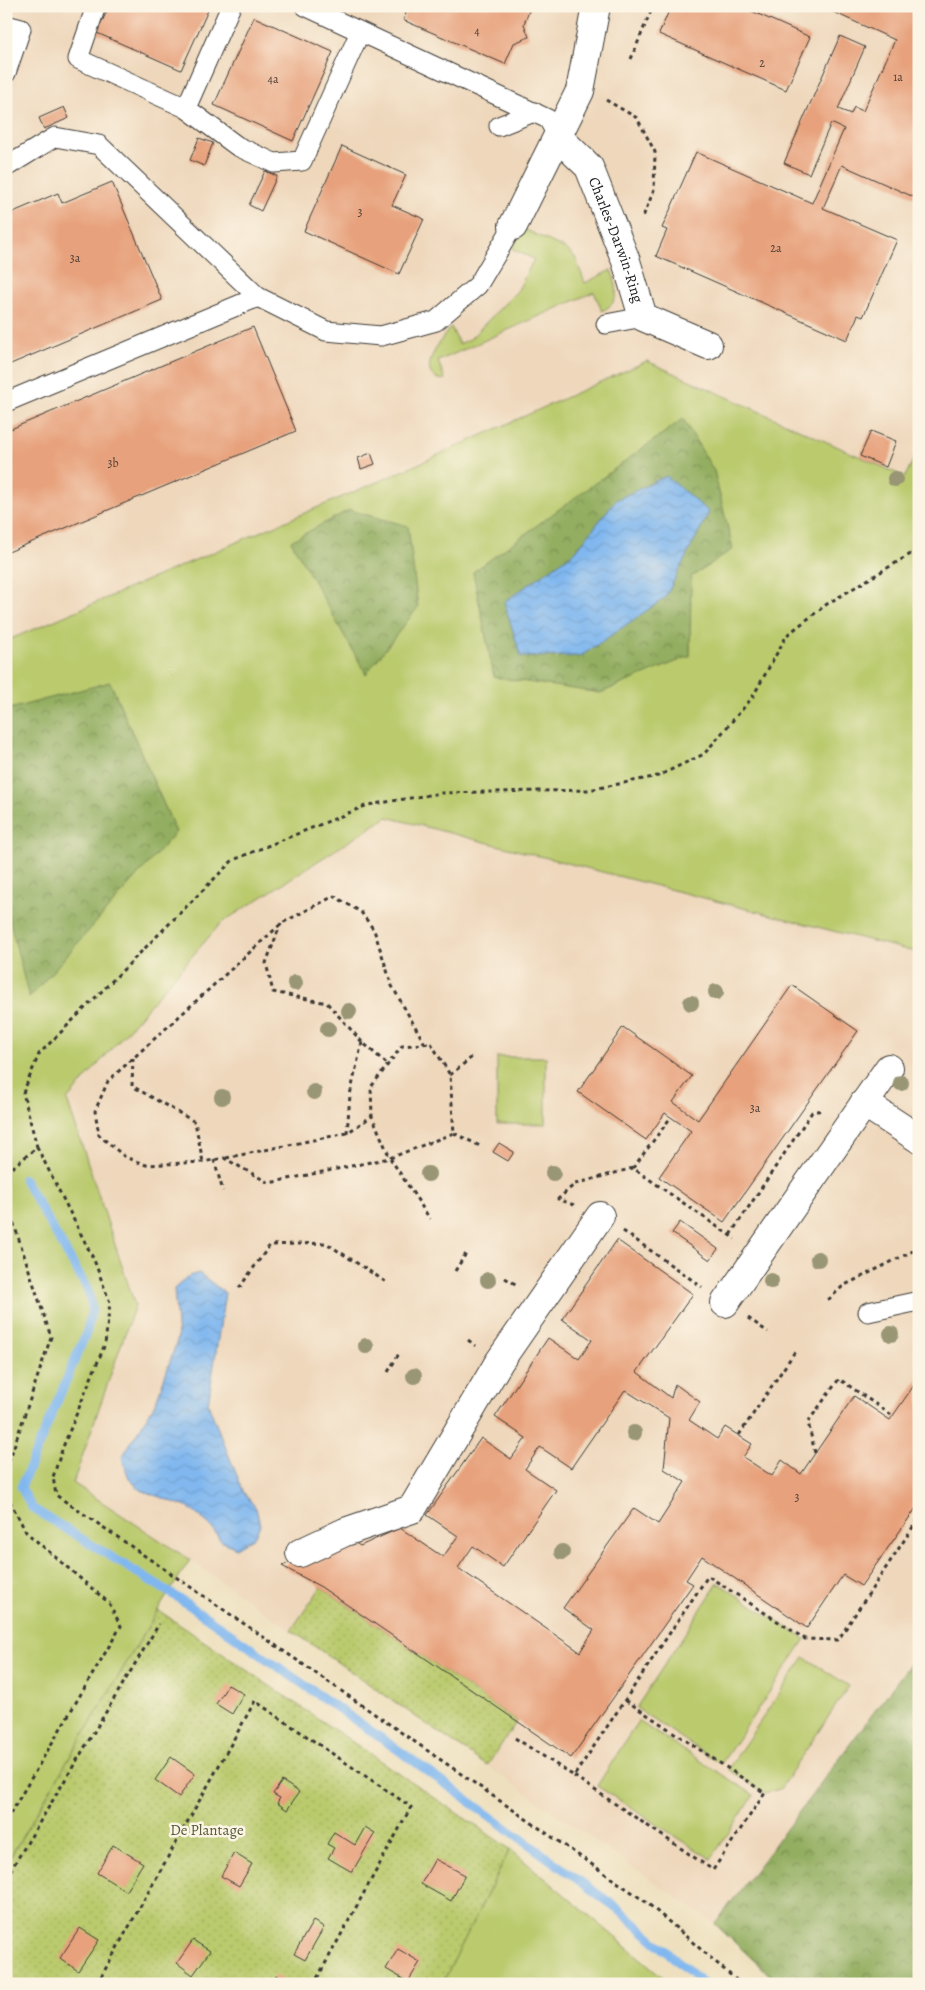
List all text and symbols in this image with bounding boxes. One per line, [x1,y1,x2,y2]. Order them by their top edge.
house number: 4 [474,23,480,39]
house number: 2 [759,55,765,71]
house number: 1a [893,69,903,85]
house number: 4a [267,71,279,87]
street label: Charles-Darwin-Ring [584,174,648,306]
house number: 3 [358,204,363,220]
house number: 2a [770,240,782,256]
house number: 3a [70,250,81,266]
house number: 3b [107,455,119,471]
house number: 3a [750,1100,761,1116]
house number: 3 [795,1489,800,1505]
park label: De Plantage [170,1820,244,1840]

